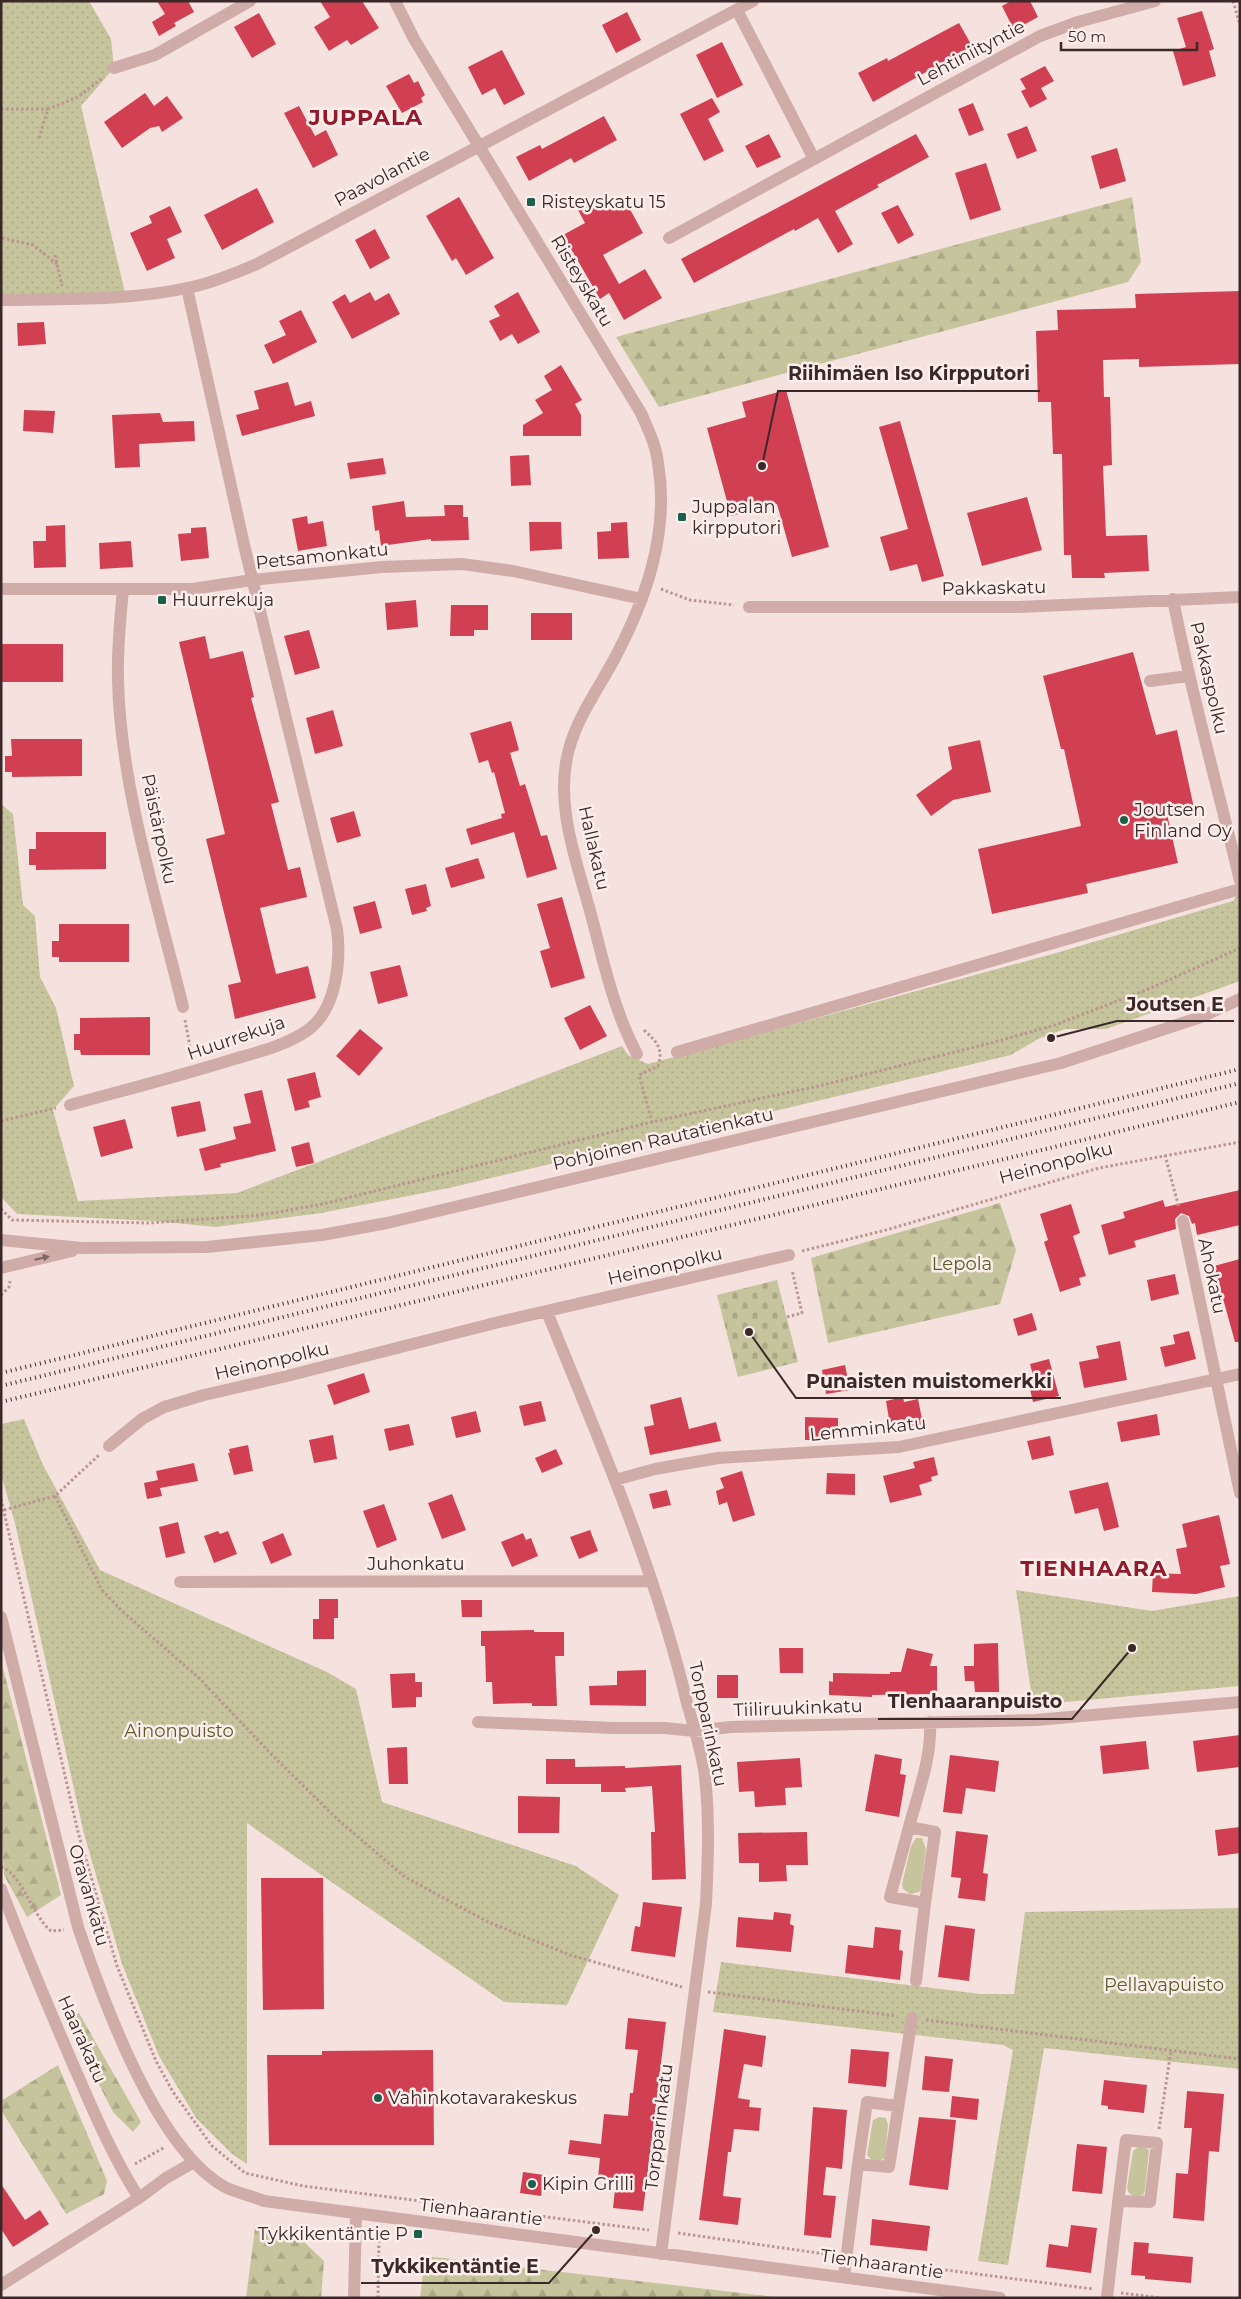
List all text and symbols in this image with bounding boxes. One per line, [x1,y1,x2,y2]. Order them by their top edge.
street label: Lehtiniityntie [913,15,1029,91]
scale bar [1061,20,1197,52]
text: 50 m [1068,27,1106,46]
district label: JUPPALA [308,104,423,131]
street label: Paavolantie [330,143,434,211]
place label: Risteyskatu 15 [541,191,666,213]
marker: Risteyskatu 15 [525,196,537,208]
street label: Risteyskatu [546,231,618,331]
callout: Riihimäen Iso Kirpputori [778,357,1040,391]
text: Riihimäen Iso Kirpputori [788,362,1030,385]
place label: Juppalan kirpputori [691,496,781,539]
marker: Juppalan kirpputori [676,511,688,523]
street label: Petsamonkatu [254,538,390,574]
street label: Pakkaskatu [941,576,1047,600]
place label: Huurrekuja [172,589,274,611]
marker: Huurrekuja [156,594,168,606]
street label: Pakkaspolku [1185,619,1233,737]
street label: Päistärpolku [137,772,181,886]
place label: Joutsen Finland Oy [1133,799,1232,842]
street label: Hallakatu [574,804,614,892]
marker: Joutsen Finland Oy [1118,814,1130,826]
callout: Joutsen E [1117,987,1234,1021]
text: Joutsen E [1125,993,1224,1016]
street label: Huurrekuja [184,1011,288,1065]
street label: Pohjoinen Rautatienkatu [550,1103,776,1175]
street label: Heinonpolku [997,1137,1115,1189]
street label: Ahokatu [1193,1236,1231,1316]
street label: Heinonpolku [606,1242,724,1290]
park label: Lepola [932,1253,992,1275]
one-way arrow [34,1254,49,1262]
street label: Heinonpolku [213,1337,331,1385]
callout: Punaisten muistomerkki [796,1364,1061,1398]
text: Punaisten muistomerkki [806,1370,1052,1393]
street label: Lemminkatu [809,1412,927,1446]
street label: Juhonkatu [366,1553,465,1575]
district label: TIENHAARA [1020,1555,1168,1582]
street label: Torpparinkatu [684,1659,732,1789]
callout: TIenhaaranpuisto [878,1685,1072,1719]
text: TIenhaaranpuisto [888,1690,1062,1713]
street label: Tiiliruukinkatu [733,1695,863,1721]
park label: Ainonpuisto [124,1720,234,1742]
street label: Oravankatu [64,1842,114,1948]
park label: Pellavapuisto [1104,1974,1224,1996]
street label: Haarakatu [53,1992,111,2086]
street label: Torpparinkatu [640,2062,678,2192]
place label: Vahinkotavarakeskus [388,2087,577,2109]
marker: Vahinkotavarakeskus [372,2092,384,2104]
place label: Kipin Grilli [542,2173,634,2195]
marker: Kipin Grilli [526,2178,538,2190]
street label: Tienhaarantie [418,2194,544,2230]
place label: Tykkikentäntie P [258,2223,408,2245]
marker: Tykkikentäntie P [412,2228,424,2240]
street label: Tienhaarantie [819,2244,945,2284]
callout: Tykkikentäntie E [361,2249,549,2283]
text: Tykkikentäntie E [371,2255,539,2278]

